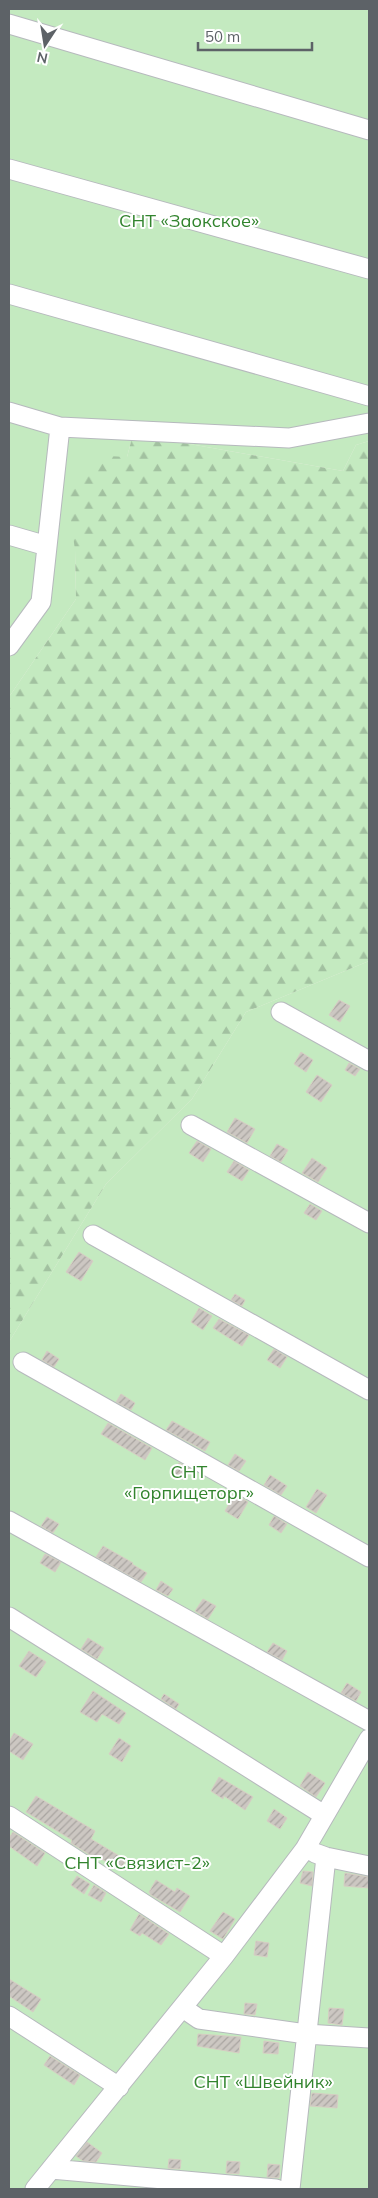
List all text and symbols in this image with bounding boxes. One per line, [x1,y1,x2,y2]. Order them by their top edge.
north arrow [20,20,70,70]
scale bar [198,20,312,52]
text: 50 m [205,27,240,46]
text: N [35,48,49,68]
park label: СНТ «Заокское» [119,209,259,232]
park label: СНТ «Горпищеторг» [124,1460,254,1504]
park label: СНТ «Связист-2» [64,1851,210,1874]
park label: СНТ «Швейник» [193,2070,333,2093]

